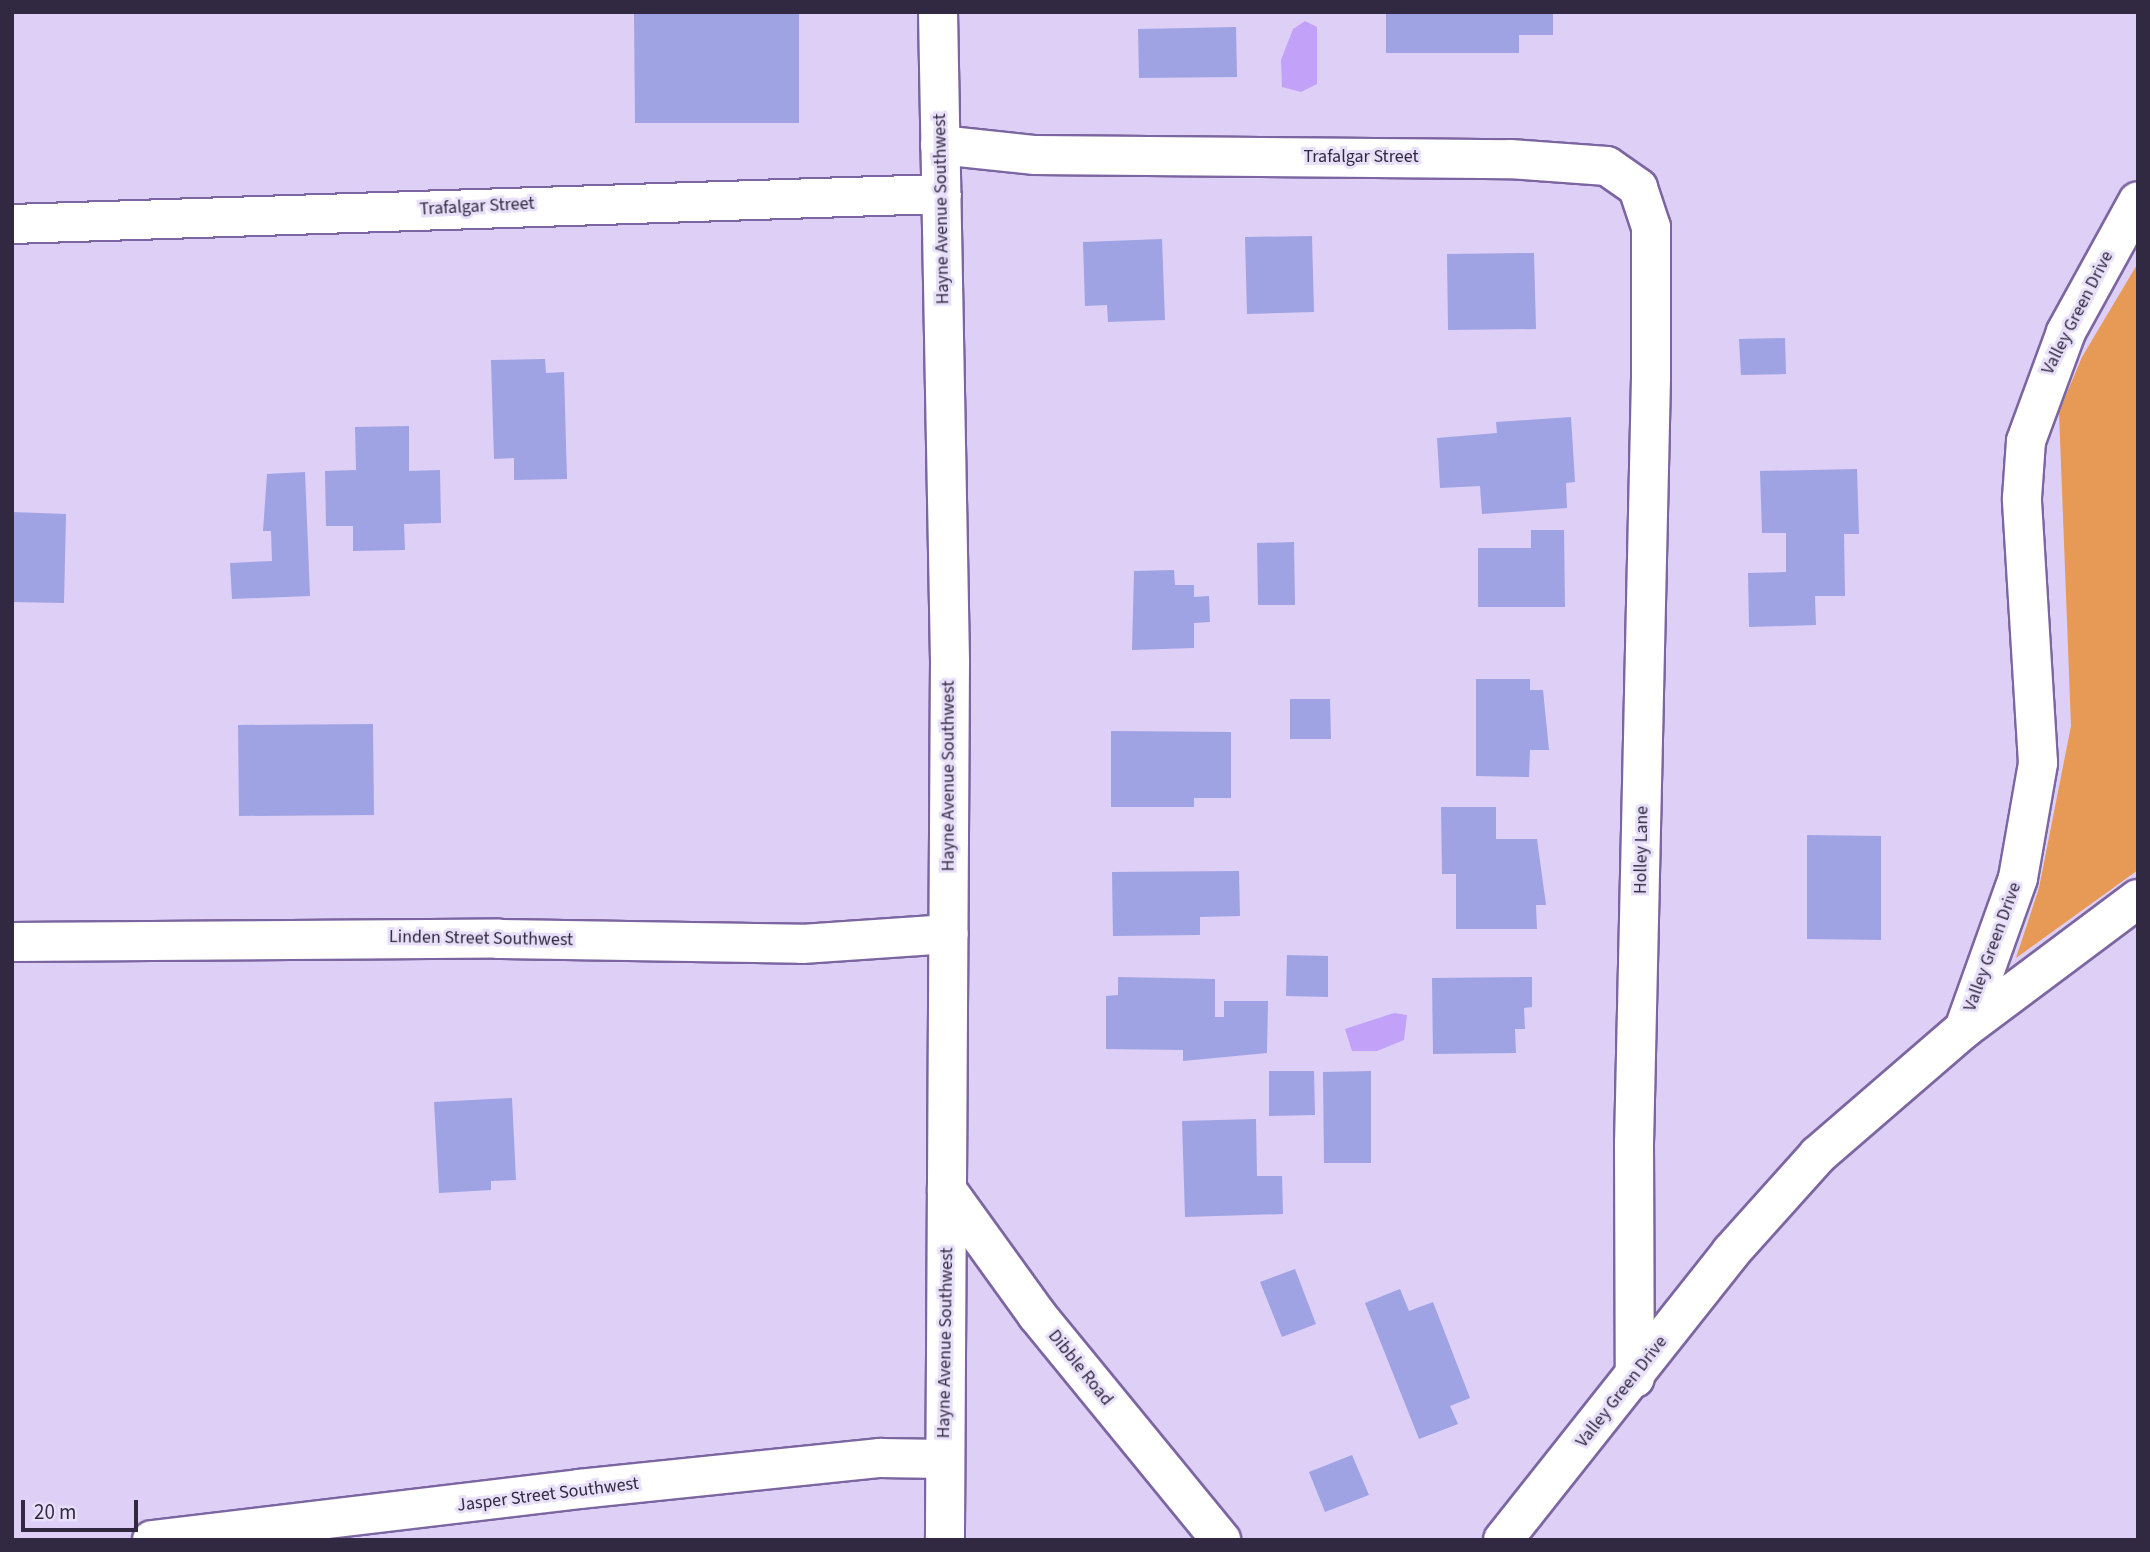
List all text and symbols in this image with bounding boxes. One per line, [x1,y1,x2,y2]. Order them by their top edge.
street label: Hayne Avenue Southwest [930,113,954,305]
street label: Trafalgar Street [1303,146,1419,168]
street label: Trafalgar Street [419,193,535,221]
street label: Valley Green Drive [2038,248,2118,378]
street label: Hayne Avenue Southwest [938,681,960,871]
street label: Holley Lane [1630,806,1654,894]
street label: Valley Green Drive [1960,880,2026,1014]
street label: Linden Street Southwest [389,927,573,951]
street label: Hayne Avenue Southwest [934,1247,958,1439]
street label: Dibble Road [1043,1326,1117,1410]
street label: Valley Green Drive [1572,1332,1672,1452]
street label: Jasper Street Southwest [456,1473,640,1517]
scale bar [24,1486,142,1530]
text: 20 m [34,1497,76,1527]

